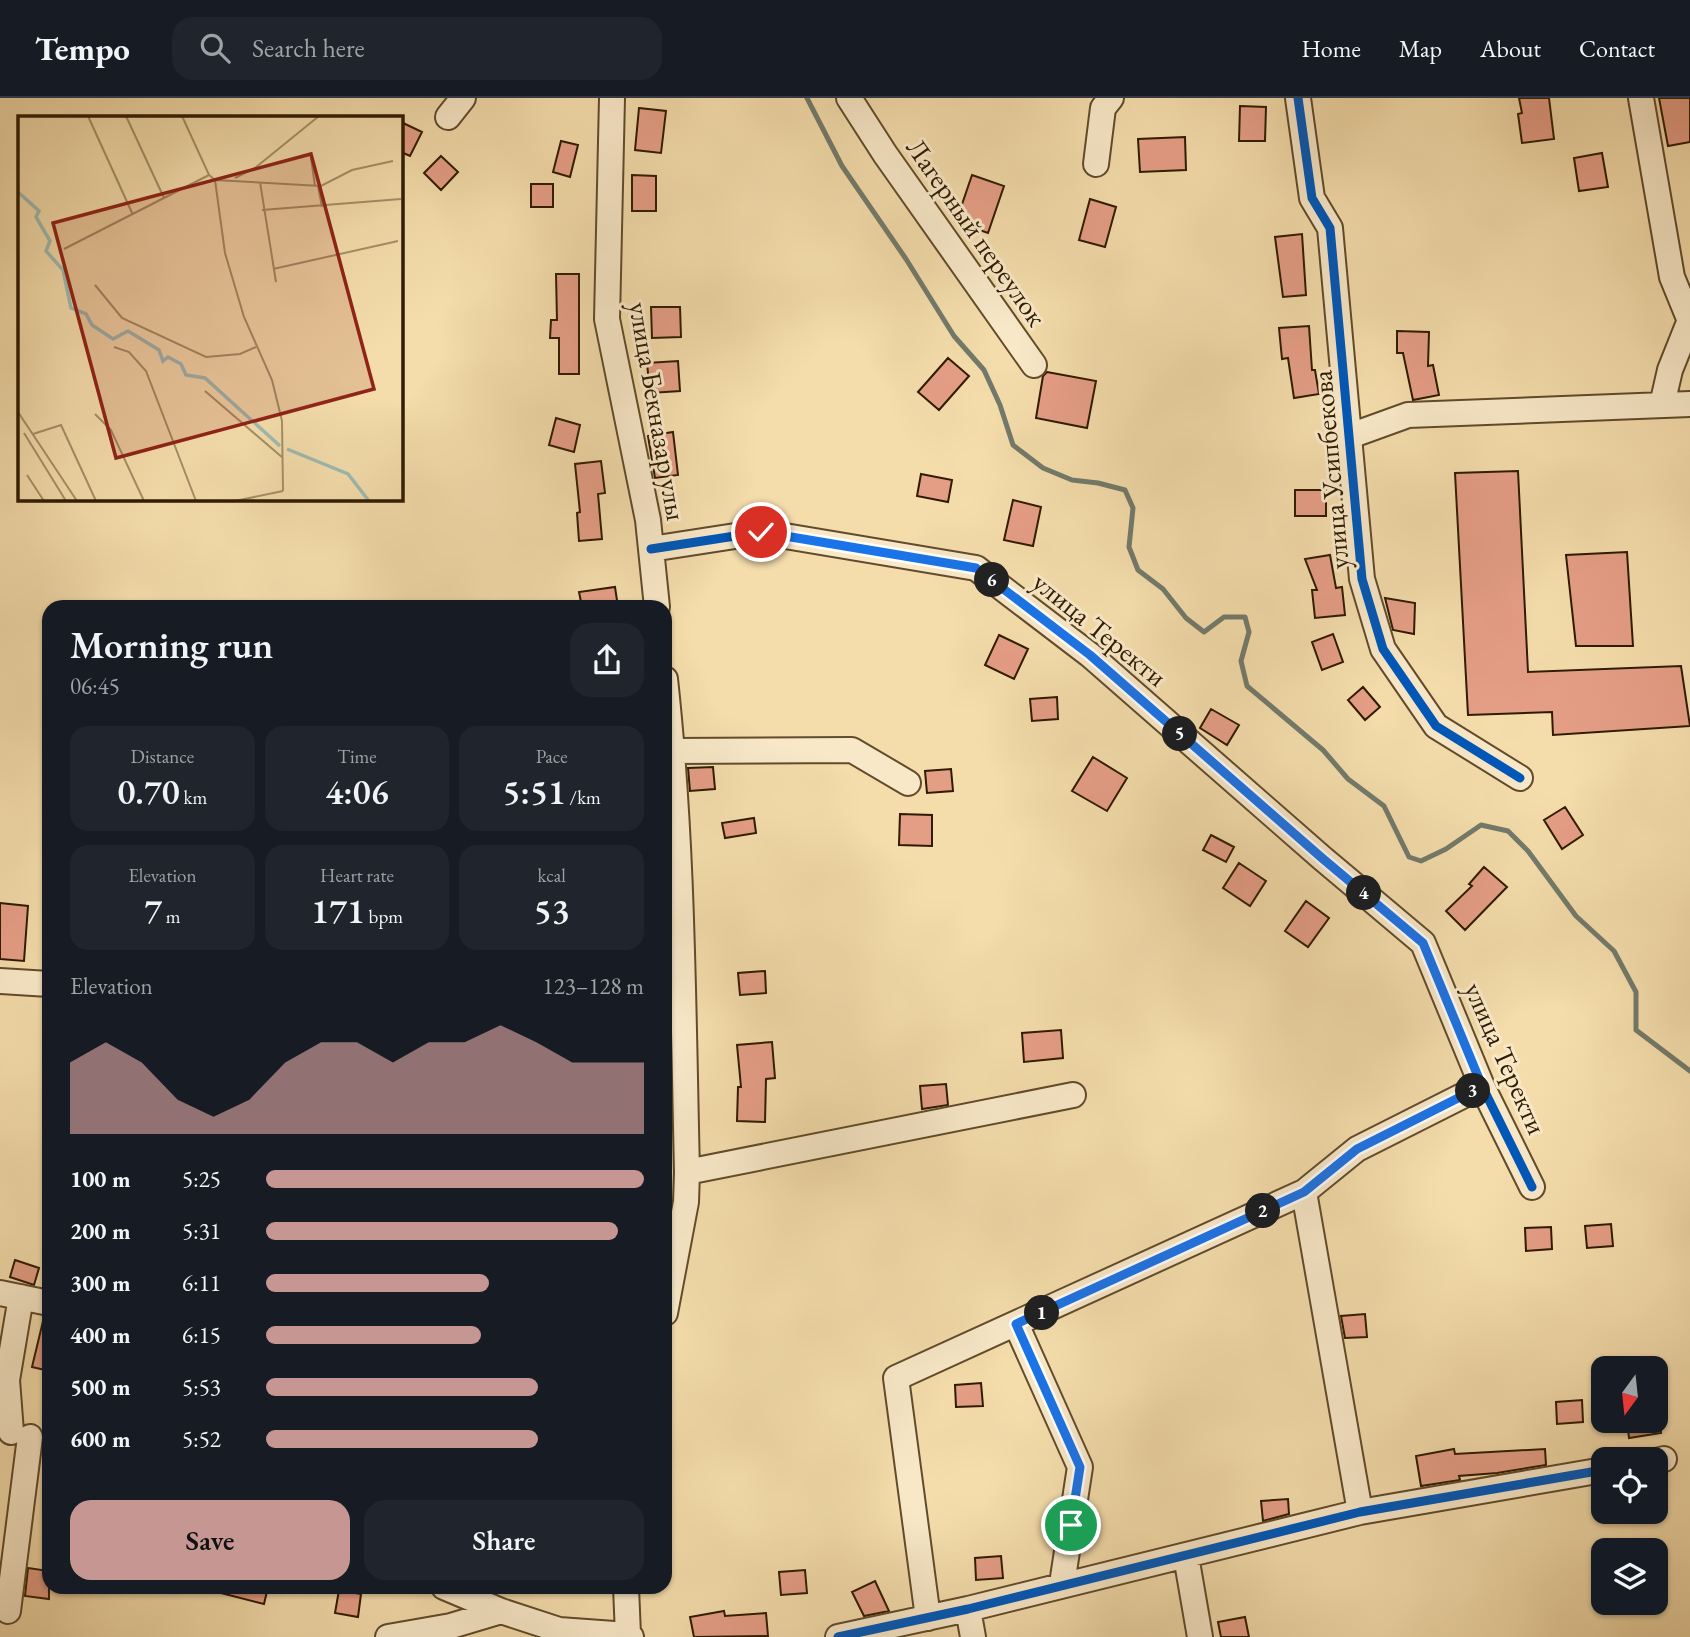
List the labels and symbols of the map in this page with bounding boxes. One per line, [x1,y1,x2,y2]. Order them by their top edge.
inset map [18,116,402,500]
street label: Лагерный переулок [899,131,1055,333]
street label: улица Бекназар улы [621,299,695,523]
street label: улица Усипбекова [1303,368,1357,571]
pin [731,502,791,562]
pin: 6 [974,562,1010,598]
street label: улица Теректи [1025,564,1175,694]
pin: 5 [1162,716,1198,752]
pin: 4 [1346,876,1382,910]
street label: улица Теректи [1456,976,1556,1140]
pin: 3 [1456,1074,1490,1108]
pin: 2 [1246,1194,1280,1228]
pin: 1 [1024,1296,1060,1330]
north arrow [1591,1356,1668,1433]
pin [1041,1495,1101,1555]

